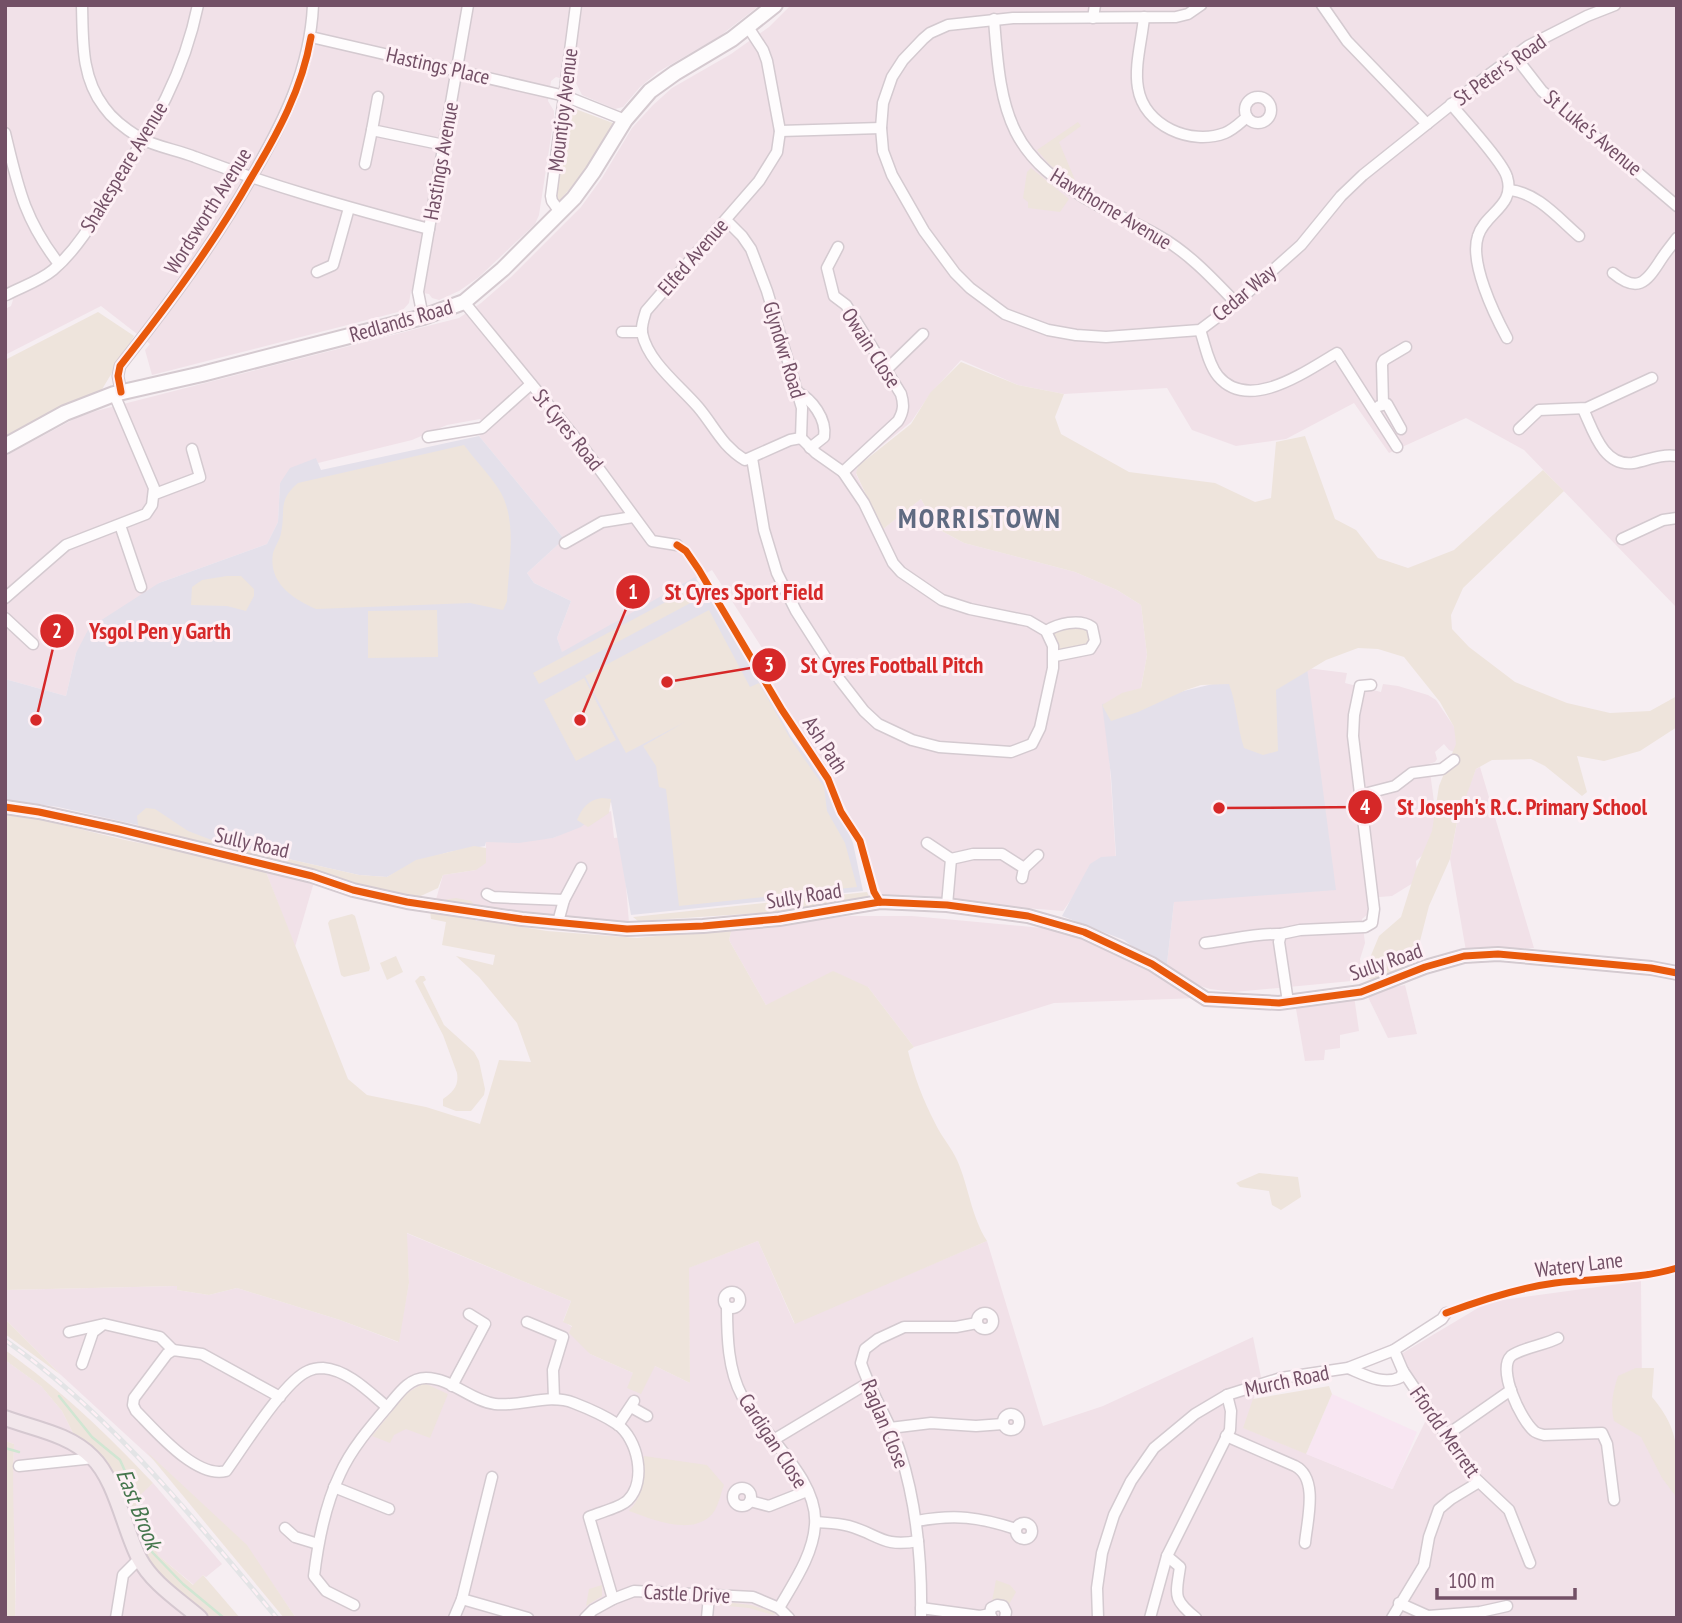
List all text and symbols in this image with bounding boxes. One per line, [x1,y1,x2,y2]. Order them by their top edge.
street label: St Peter's Road [1448,28,1551,111]
street label: Hastings Place [384,40,493,91]
street label: Mountjoy Avenue [542,47,583,173]
street label: St Luke's Avenue [1539,84,1648,181]
street label: Shakespeare Avenue [74,96,173,237]
street label: Hastings Avenue [417,100,464,222]
street label: Wordsworth Avenue [158,143,257,279]
street label: Hawthorne Avenue [1046,162,1177,255]
street label: Elfed Avenue [652,212,734,301]
street label: Cedar Way [1206,258,1281,327]
street label: Redlands Road [346,293,456,348]
street label: Glyndwr Road [757,298,812,402]
street label: Owain Close [836,303,907,393]
street label: St Cyres Road [527,383,610,476]
district label: MORRISTOWN [898,499,1062,536]
callout: St Cyres Sport Field [615,570,837,614]
text: St Cyres Sport Field [664,577,824,606]
text: 1 [628,578,638,605]
callout: Ysgol Pen y Garth [40,609,246,653]
text: Ysgol Pen y Garth [88,616,231,645]
text: 2 [52,617,62,644]
callout: St Cyres Football Pitch [752,643,998,687]
text: St Cyres Football Pitch [801,650,983,679]
text: 3 [764,651,774,678]
street label: Ash Path [797,711,854,779]
callout: St Joseph's R.C. Primary School [1347,785,1662,829]
text: St Joseph's R.C. Primary School [1397,792,1647,821]
text: 4 [1360,793,1370,820]
street label: Sully Road [212,821,292,864]
street label: Sully Road [765,876,843,915]
street label: Sully Road [1346,936,1426,987]
street label: Watery Lane [1533,1246,1624,1283]
street label: Murch Road [1242,1358,1331,1403]
street label: Raglan Close [855,1375,916,1472]
street label: Ffordd Merrett [1404,1381,1487,1483]
street label: Cardigan Close [733,1388,814,1493]
water label: East Brook [110,1464,170,1556]
scale bar [1437,1556,1575,1600]
text: 100 m [1448,1567,1494,1594]
street label: Castle Drive [643,1578,731,1609]

